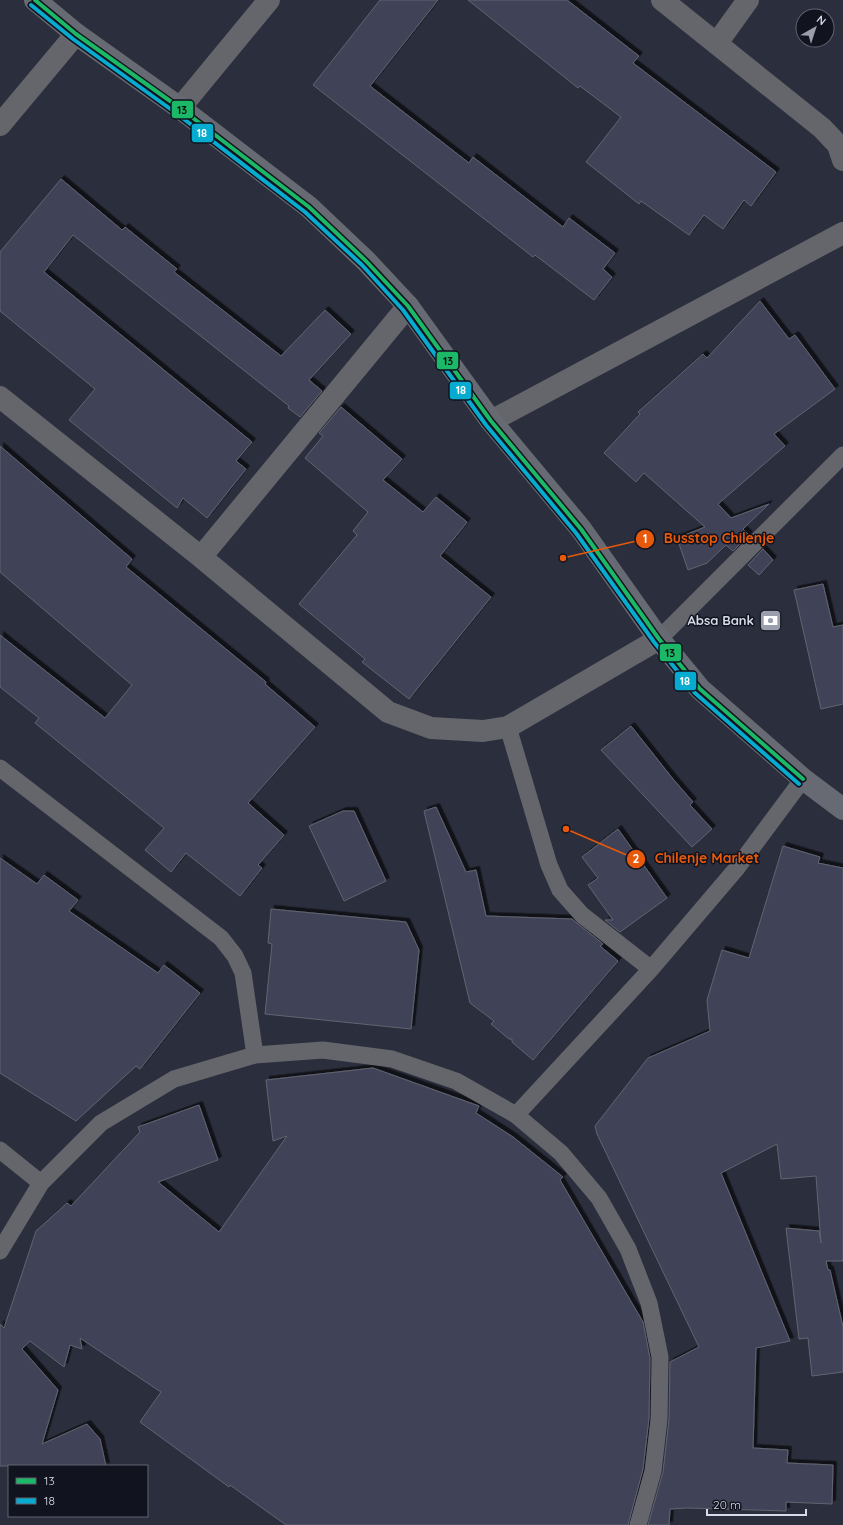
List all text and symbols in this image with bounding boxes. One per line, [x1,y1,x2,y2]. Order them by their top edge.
north arrow [795,8,835,48]
text: N [814,12,829,28]
line badge: 13 [171,100,194,119]
text: 13 [177,103,187,117]
line badge: 18 [191,123,214,143]
text: 18 [197,126,207,140]
line badge: 13 [436,351,459,370]
text: 13 [443,354,453,368]
line badge: 18 [449,381,472,400]
text: 18 [456,383,466,397]
callout: Busstop Chilenje [635,526,782,552]
text: Busstop Chilenje [664,529,774,547]
text: 1 [643,531,647,546]
bank icon: Absa Bank [757,607,783,633]
place label: Absa Bank [688,612,754,628]
line badge: 13 [659,643,682,662]
text: 13 [665,646,675,660]
line badge: 18 [674,671,697,691]
text: 18 [680,674,690,688]
callout: Chilenje Market [626,846,767,872]
text: Chilenje Market [655,849,760,867]
text: 2 [633,851,640,866]
legend [8,1465,148,1517]
text: 13 [44,1473,55,1488]
scale bar [707,1491,806,1517]
text: 18 [44,1493,55,1508]
text: 20 m [713,1497,741,1512]

